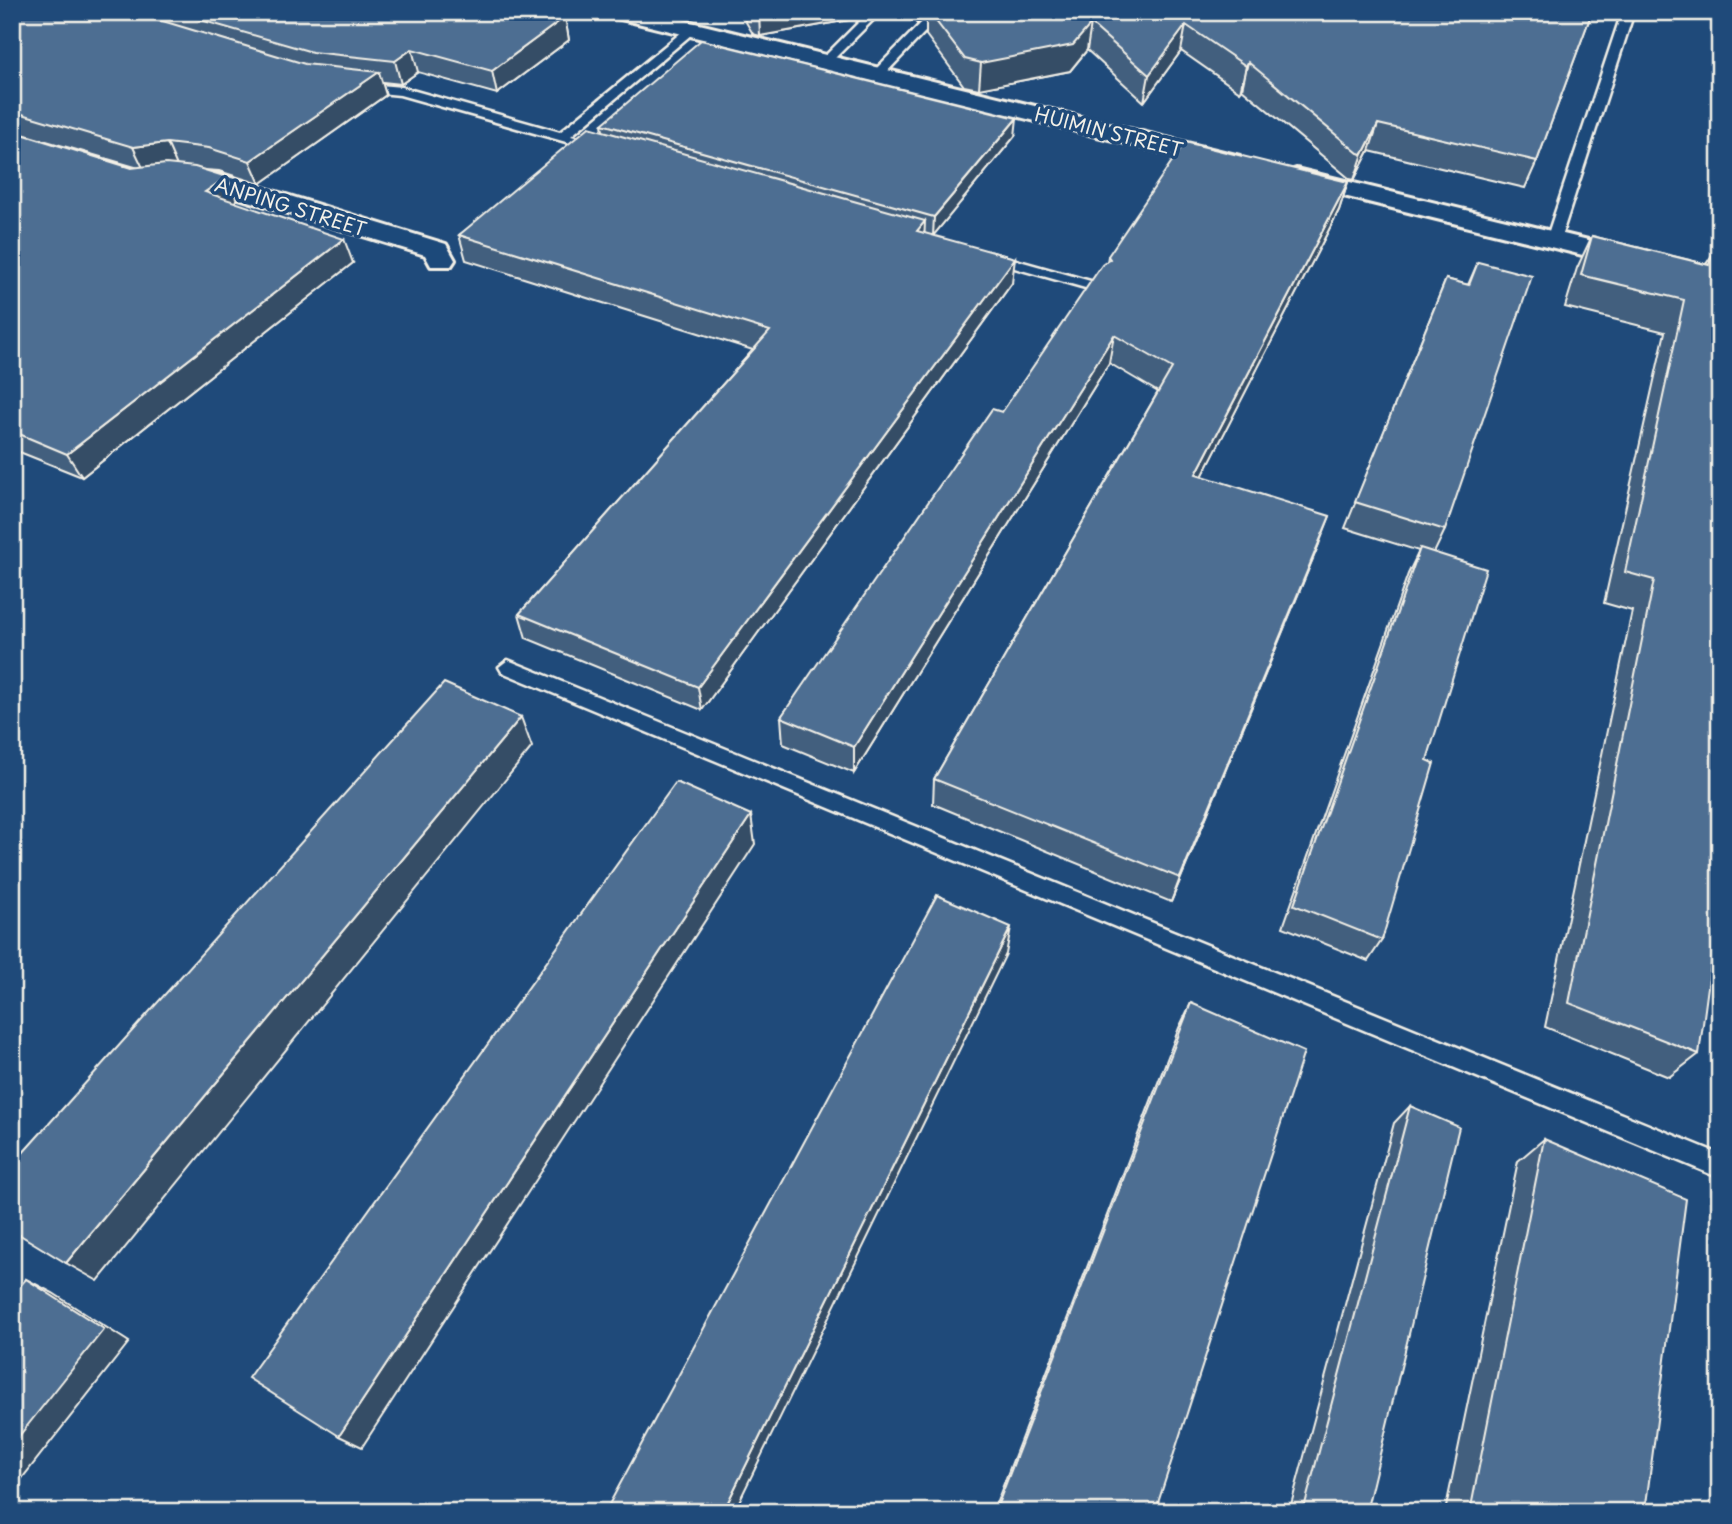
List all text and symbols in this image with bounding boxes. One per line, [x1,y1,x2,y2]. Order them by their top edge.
street label: HUIMIN STREET [1032,99,1186,163]
street label: ANPING STREET [212,170,371,242]

